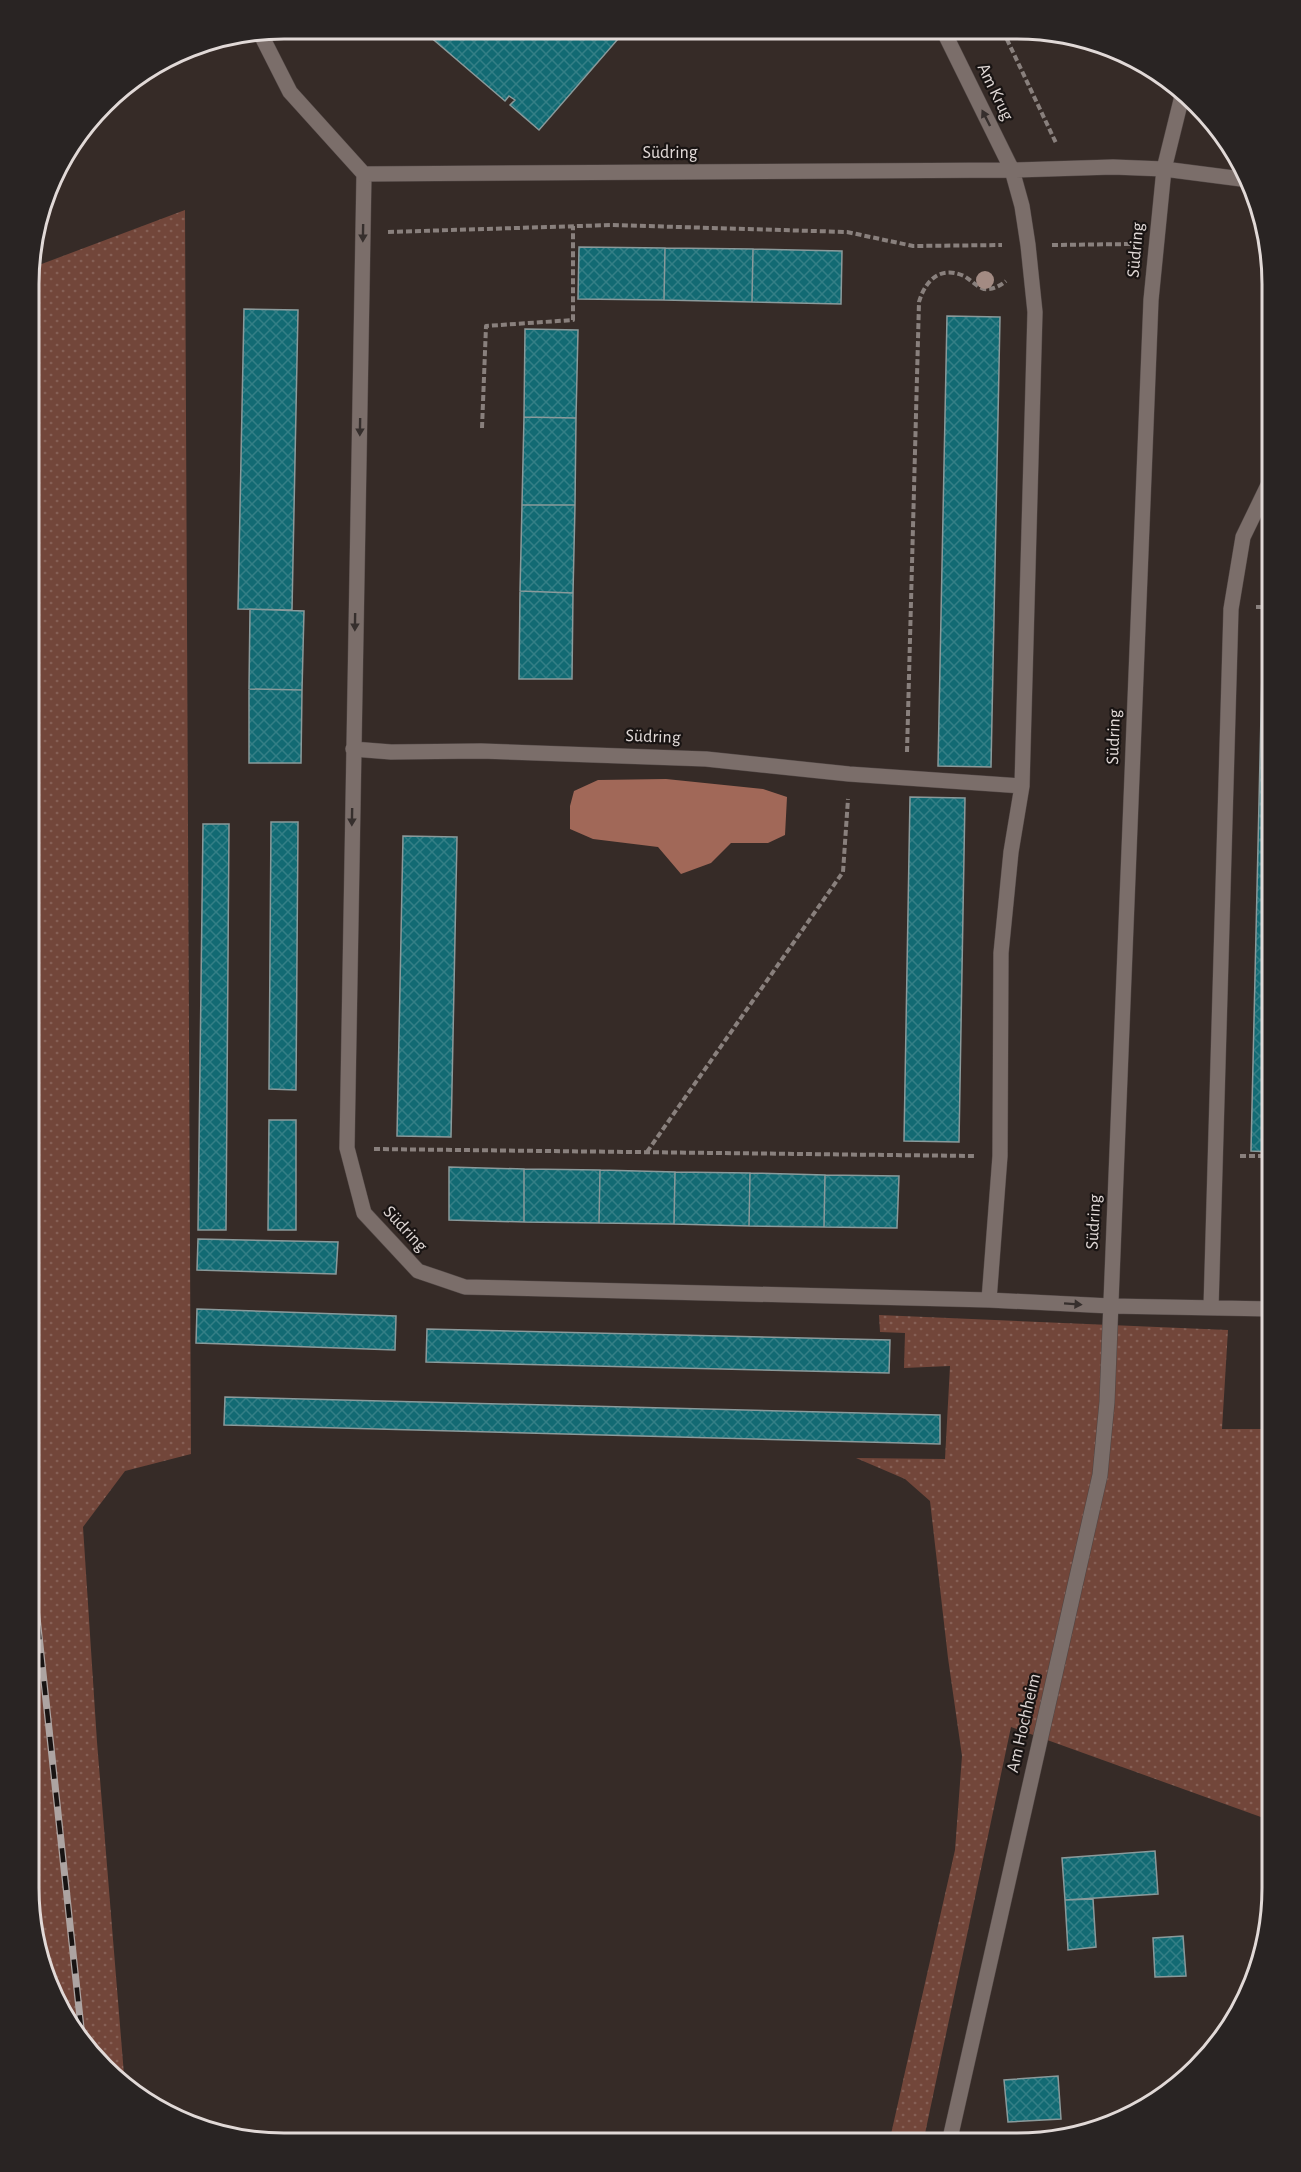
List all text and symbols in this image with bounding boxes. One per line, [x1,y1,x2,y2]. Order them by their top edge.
street label: Am Krug [974,61,1017,124]
one-way arrow [981,109,991,126]
street label: Südring [642,144,698,162]
street label: Südring [1125,221,1147,278]
one-way arrow [358,223,368,242]
one-way arrow [355,418,365,437]
one-way arrow [351,613,360,632]
street label: Südring [1104,709,1124,765]
street label: Südring [625,727,681,747]
one-way arrow [347,808,356,827]
street label: Südring [1084,1194,1104,1250]
street label: Südring [380,1203,431,1255]
one-way arrow [1063,1299,1082,1308]
street label: Am Hochheim [1004,1672,1044,1774]

